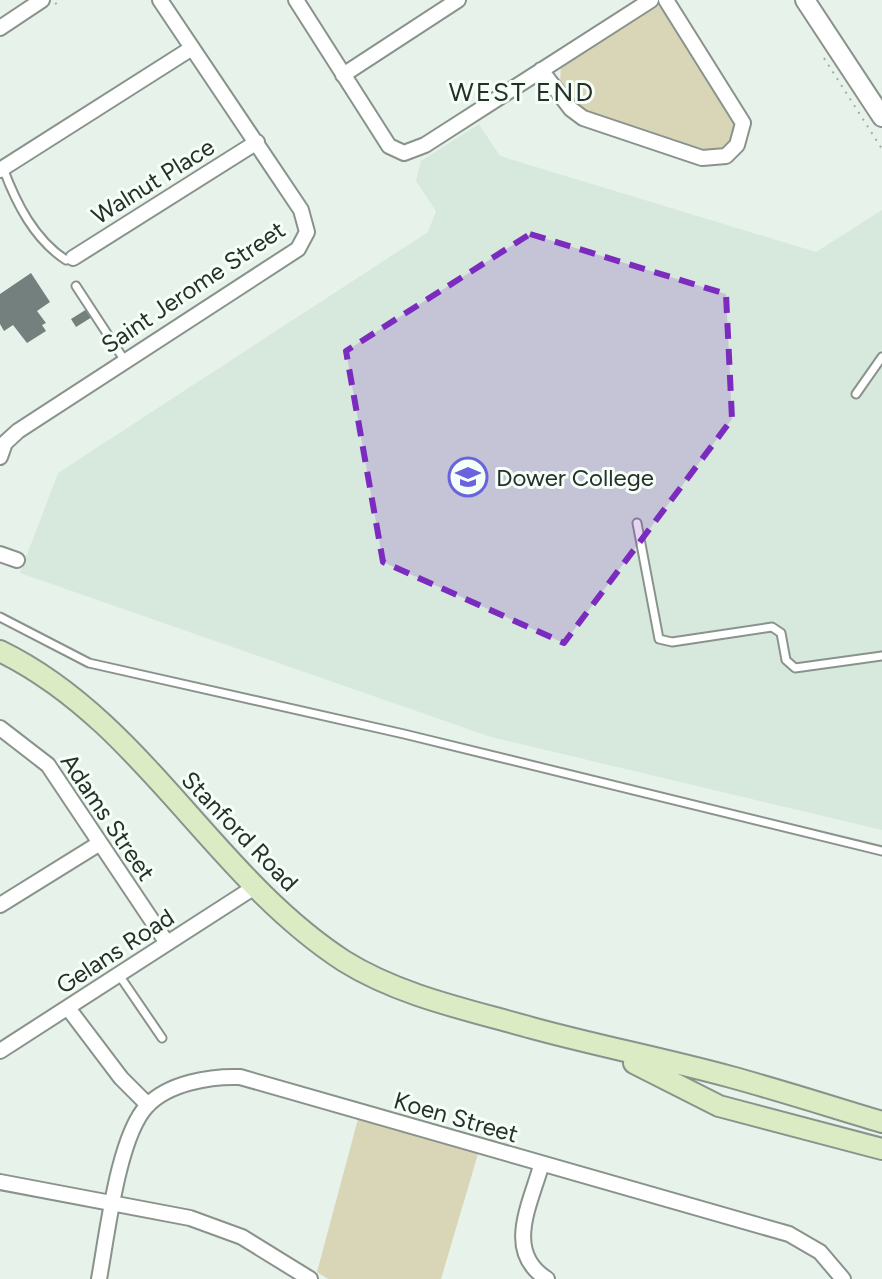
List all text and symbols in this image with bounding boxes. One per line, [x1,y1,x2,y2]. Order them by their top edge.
district label: WEST END [449,76,595,108]
street label: Walnut Place [86,132,220,230]
street label: Saint Jerome Street [96,215,290,359]
school or university icon: Dower College [447,456,489,498]
place label: Dower College [496,463,654,492]
street label: Adams Street [55,748,161,886]
street label: Stanford Road [176,765,304,897]
street label: Gelans Road [51,902,179,1000]
street label: Koen Street [390,1085,522,1149]

